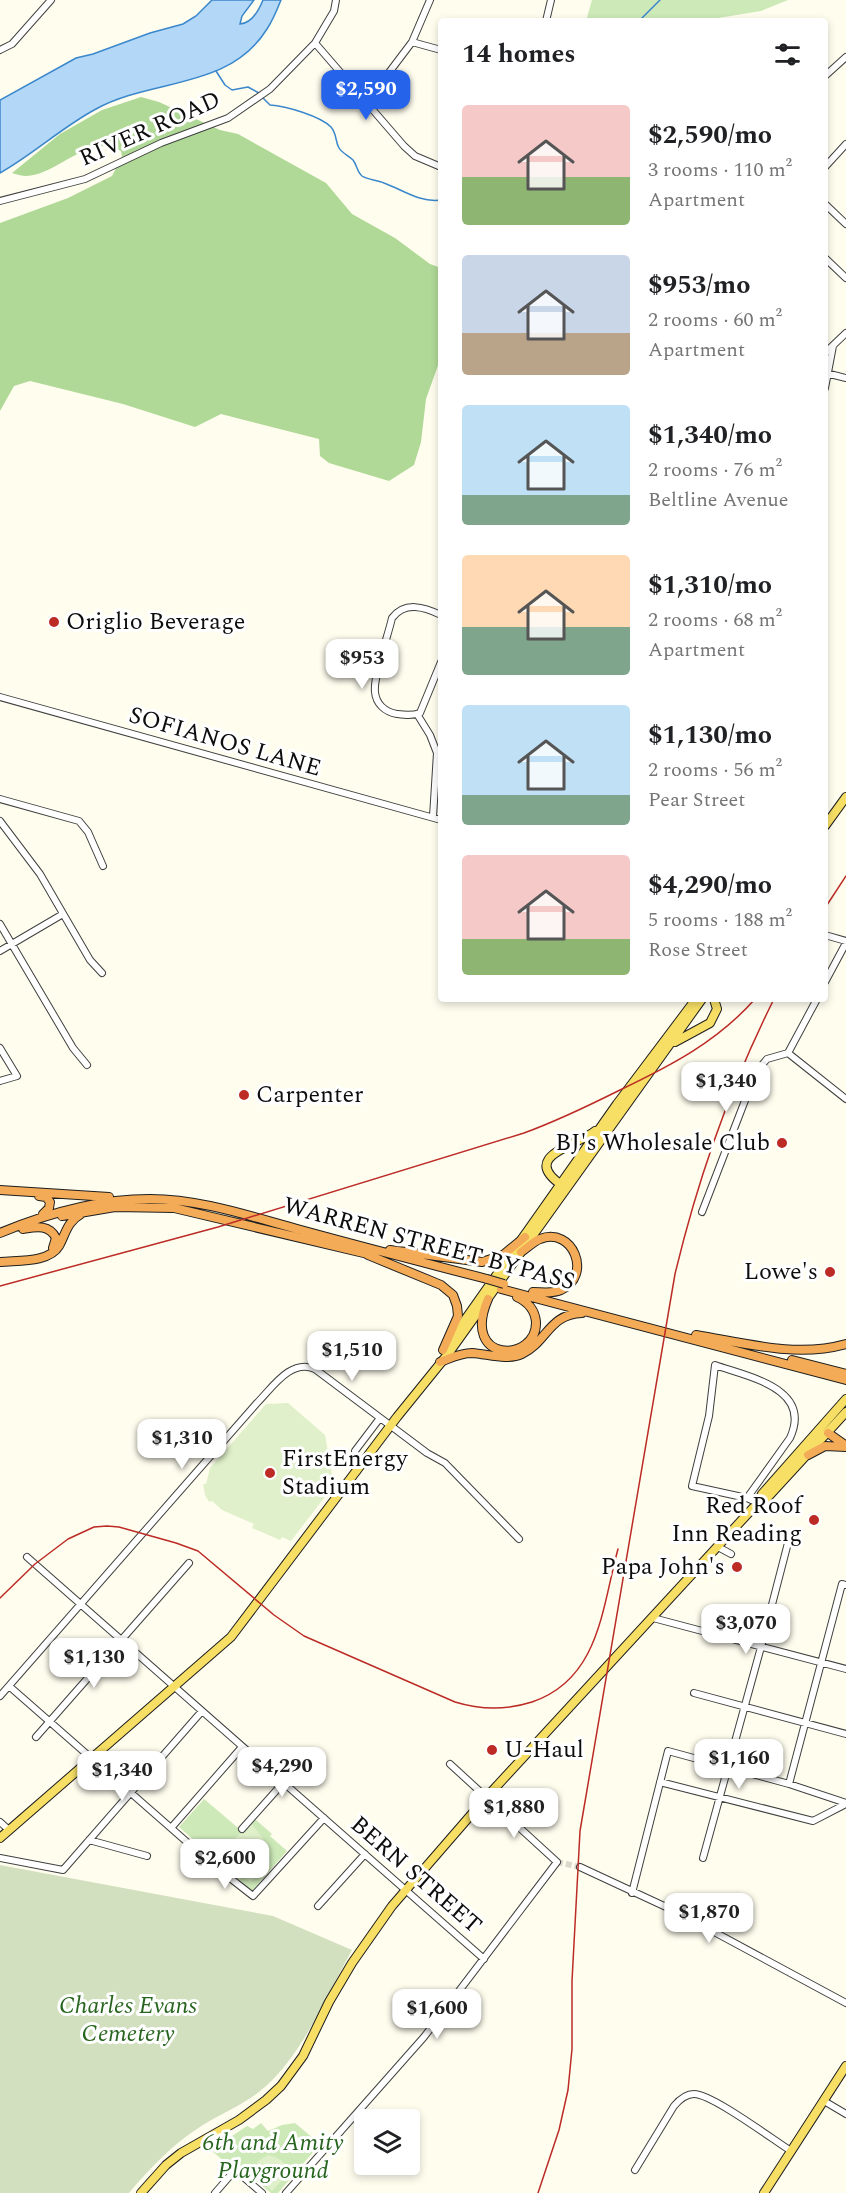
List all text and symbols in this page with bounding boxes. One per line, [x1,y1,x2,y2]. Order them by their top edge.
text: 14 homes [462,34,576,74]
icon: filters [771,38,804,71]
pin: $2,590 [317,70,415,121]
text: $2,590 [335,74,397,104]
street label: RIVER ROAD [73,82,227,176]
text: $2,590/mo [648,115,772,155]
icon: home [510,129,582,201]
text: 3 rooms · 110 m² [648,155,792,185]
text: Apartment [648,185,745,215]
text: $953/mo [648,265,751,305]
icon: home [510,279,582,351]
text: 2 rooms · 60 m² [648,305,782,335]
text: Apartment [648,335,745,365]
text: $1,340/mo [648,415,772,455]
icon: home [510,429,582,501]
text: 2 rooms · 76 m² [648,455,782,485]
text: Beltline Avenue [648,485,788,515]
text: $1,310/mo [648,565,772,605]
icon: home [510,579,582,651]
place label: Origlio Beverage [66,604,245,640]
text: 2 rooms · 68 m² [648,605,782,635]
marker: Origlio Beverage [47,615,61,629]
text: Apartment [648,635,745,665]
pin: $953 [326,639,398,690]
text: $953 [340,643,384,673]
street label: SOFIANOS LANE [124,697,326,787]
text: $1,130/mo [648,715,772,755]
icon: home [510,729,582,801]
text: 2 rooms · 56 m² [648,755,782,785]
text: Pear Street [648,785,745,815]
text: $4,290/mo [648,865,772,905]
icon: home [510,879,582,951]
text: 5 rooms · 188 m² [648,905,792,935]
text: Rose Street [648,935,748,965]
pin: $1,340 [677,1062,775,1113]
text: $1,340 [695,1066,757,1096]
place label: Carpenter [256,1077,364,1113]
marker: Carpenter [237,1088,251,1102]
place label: BJ's Wholesale Club [555,1125,770,1161]
marker: BJ's Wholesale Club [775,1136,789,1150]
street label: WARREN STREET BYPASS [279,1188,579,1300]
place label: Lowe's [744,1254,818,1290]
marker: Lowe's [823,1265,837,1279]
pin: $1,510 [303,1331,401,1382]
text: $1,510 [321,1335,383,1365]
pin: $1,310 [133,1419,231,1470]
text: $1,310 [151,1423,213,1453]
place label: FirstEnergy Stadium [282,1441,409,1505]
marker: FirstEnergy Stadium [263,1466,277,1480]
place label: Red Roof Inn Reading [671,1488,804,1552]
marker: Red Roof Inn Reading [807,1513,821,1527]
place label: Papa John's [601,1549,725,1585]
marker: Papa John's [730,1560,744,1574]
pin: $3,070 [697,1604,795,1655]
text: $3,070 [715,1608,777,1638]
pin: $1,130 [45,1638,143,1689]
text: $1,130 [63,1642,125,1672]
place label: U-Haul [504,1732,584,1768]
pin: $1,160 [690,1739,788,1790]
marker: U-Haul [485,1743,499,1757]
text: $1,160 [708,1743,770,1773]
pin: $4,290 [233,1747,331,1798]
pin: $1,340 [73,1751,171,1802]
text: $4,290 [251,1751,313,1781]
text: $1,340 [91,1755,153,1785]
pin: $1,880 [465,1788,563,1839]
text: $1,880 [483,1792,545,1822]
street label: BERN STREET [342,1807,490,1943]
pin: $2,600 [176,1839,274,1890]
text: $2,600 [194,1843,256,1873]
pin: $1,870 [660,1893,758,1944]
text: $1,870 [678,1897,740,1927]
park label: Charles Evans Cemetery [59,1988,198,2052]
pin: $1,600 [388,1989,486,2040]
text: $1,600 [406,1993,468,2023]
map controls [354,2109,420,2175]
button: layers [354,2109,420,2175]
park label: 6th and Amity Playground [203,2125,344,2189]

